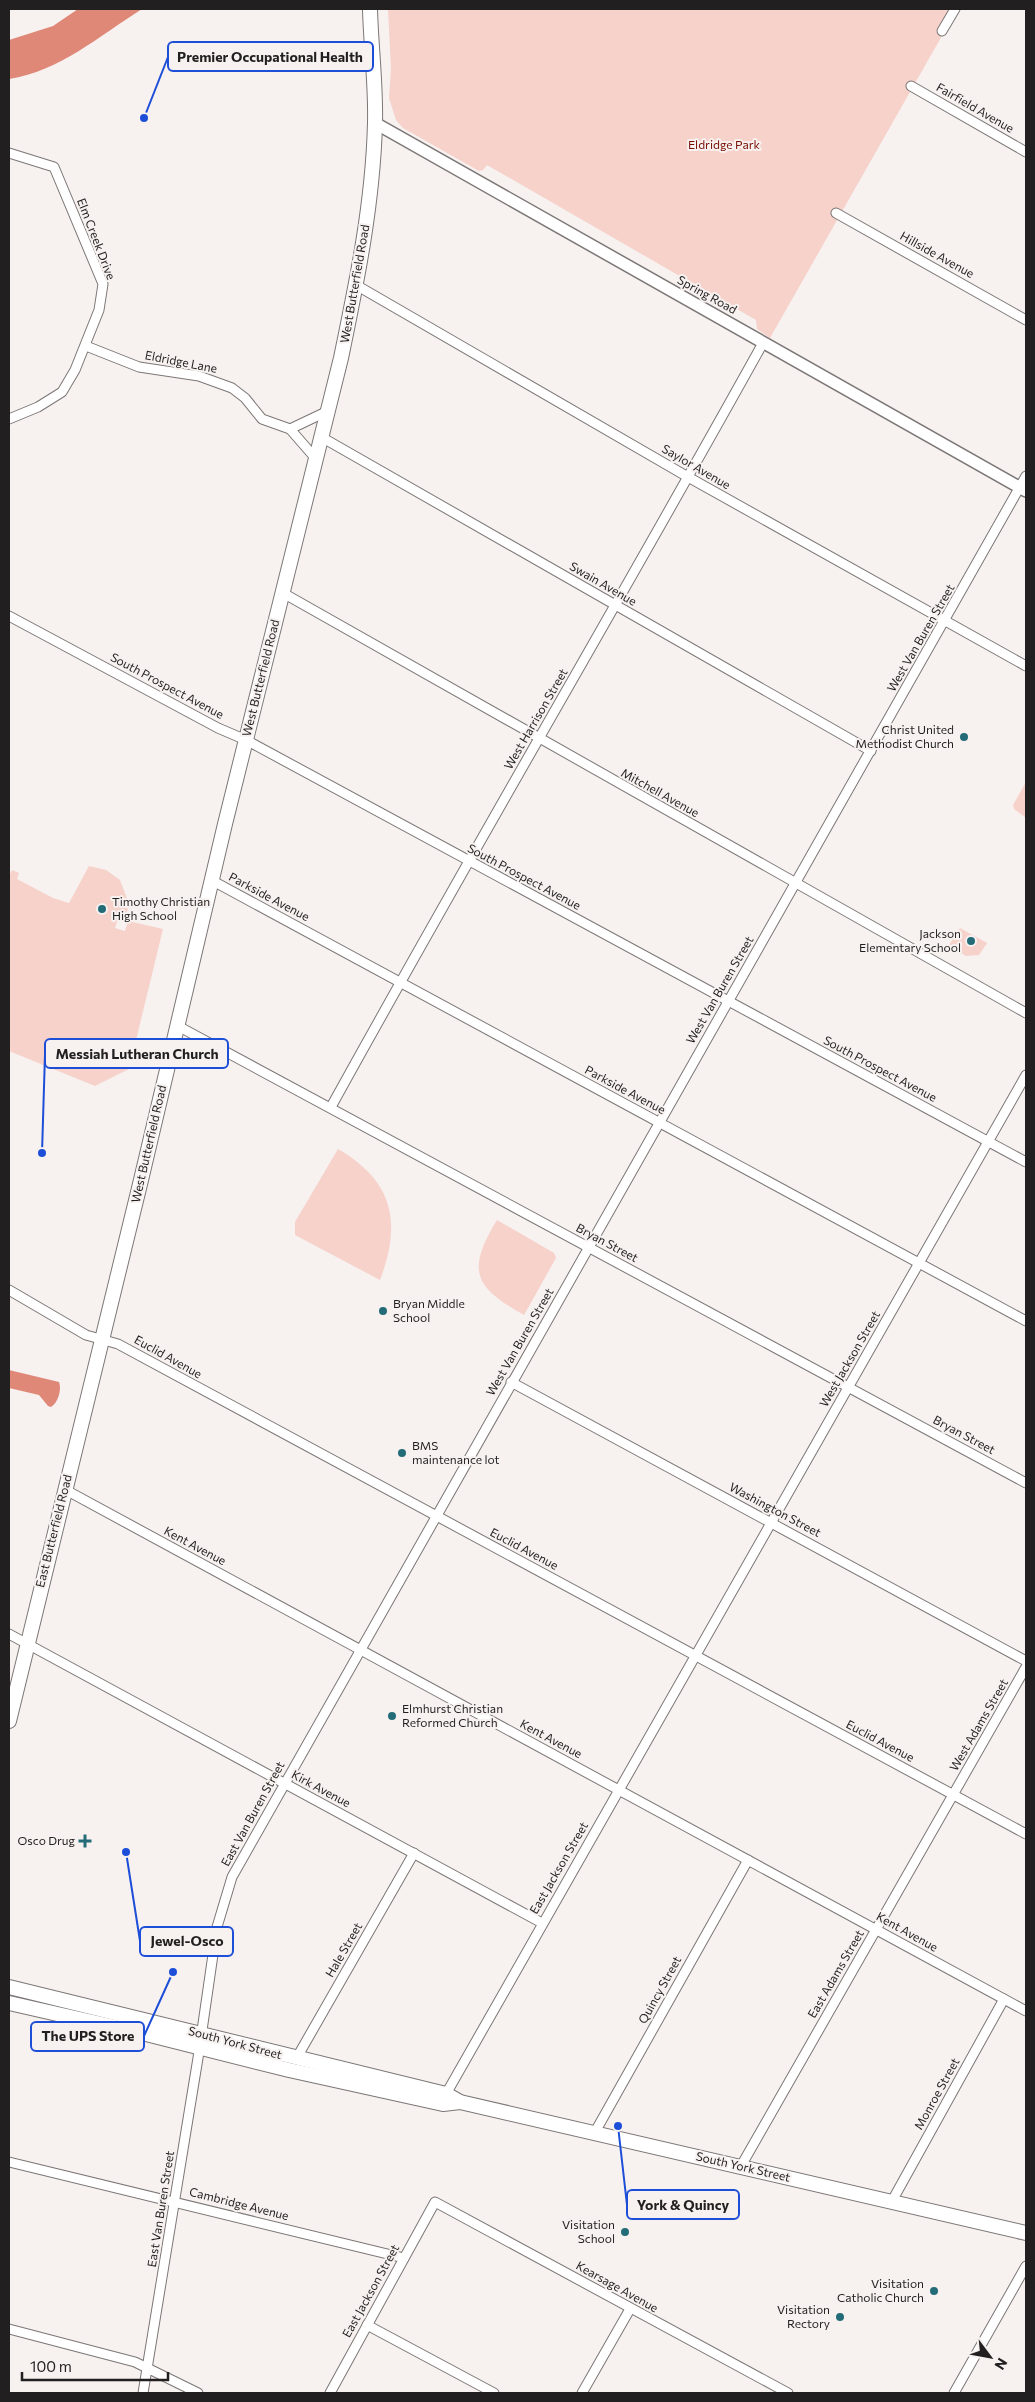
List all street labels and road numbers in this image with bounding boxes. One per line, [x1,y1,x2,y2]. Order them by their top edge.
street label: Fairfield Avenue [934,79,1017,135]
street label: Elm Creek Drive [75,196,119,281]
street label: West Butterfield Road [337,223,371,344]
street label: Hillside Avenue [898,228,977,280]
street label: Spring Road [675,272,740,316]
street label: Eldridge Lane [144,347,218,375]
street label: Saylor Avenue [660,441,733,491]
street label: Swain Avenue [568,558,639,608]
street label: West Van Buren Street [884,581,957,694]
street label: West Butterfield Road [239,618,281,738]
street label: South Prospect Avenue [108,649,226,721]
street label: West Harrison Street [501,666,570,771]
street label: Mitchell Avenue [619,765,702,819]
street label: South Prospect Avenue [465,840,583,912]
street label: Parkside Avenue [227,869,312,923]
street label: West Van Buren Street [683,933,756,1046]
street label: South Prospect Avenue [821,1032,939,1104]
street label: Parkside Avenue [583,1062,668,1116]
street label: West Butterfield Road [128,1084,168,1204]
street label: Bryan Street [574,1220,641,1264]
street label: West Van Buren Street [483,1285,556,1398]
street label: West Jackson Street [816,1308,883,1409]
street label: Euclid Avenue [132,1332,205,1380]
street label: Bryan Street [931,1412,998,1456]
street label: East Butterfield Road [32,1473,74,1589]
street label: Washington Street [727,1479,824,1539]
street label: Kent Avenue [162,1523,229,1567]
street label: Euclid Avenue [488,1524,561,1572]
street label: West Adams Street [946,1676,1010,1773]
street label: Kent Avenue [518,1716,585,1760]
street label: Euclid Avenue [844,1716,917,1764]
street label: East Van Buren Street [218,1759,287,1868]
street label: Kirk Avenue [290,1767,353,1809]
street label: East Jackson Street [526,1819,591,1917]
street label: Kent Avenue [874,1909,941,1954]
street label: Hale Street [322,1920,364,1979]
street label: East Adams Street [804,1927,866,2020]
street label: Quincy Street [635,1953,683,2026]
street label: South York Street [187,2023,284,2061]
street label: Monroe Street [911,2055,962,2132]
street label: South York Street [695,2148,792,2184]
street label: East Van Buren Street [144,2150,176,2268]
street label: Cambridge Avenue [188,2184,290,2222]
street label: East Jackson Street [339,2242,402,2340]
street label: Kearsage Avenue [574,2258,661,2314]

